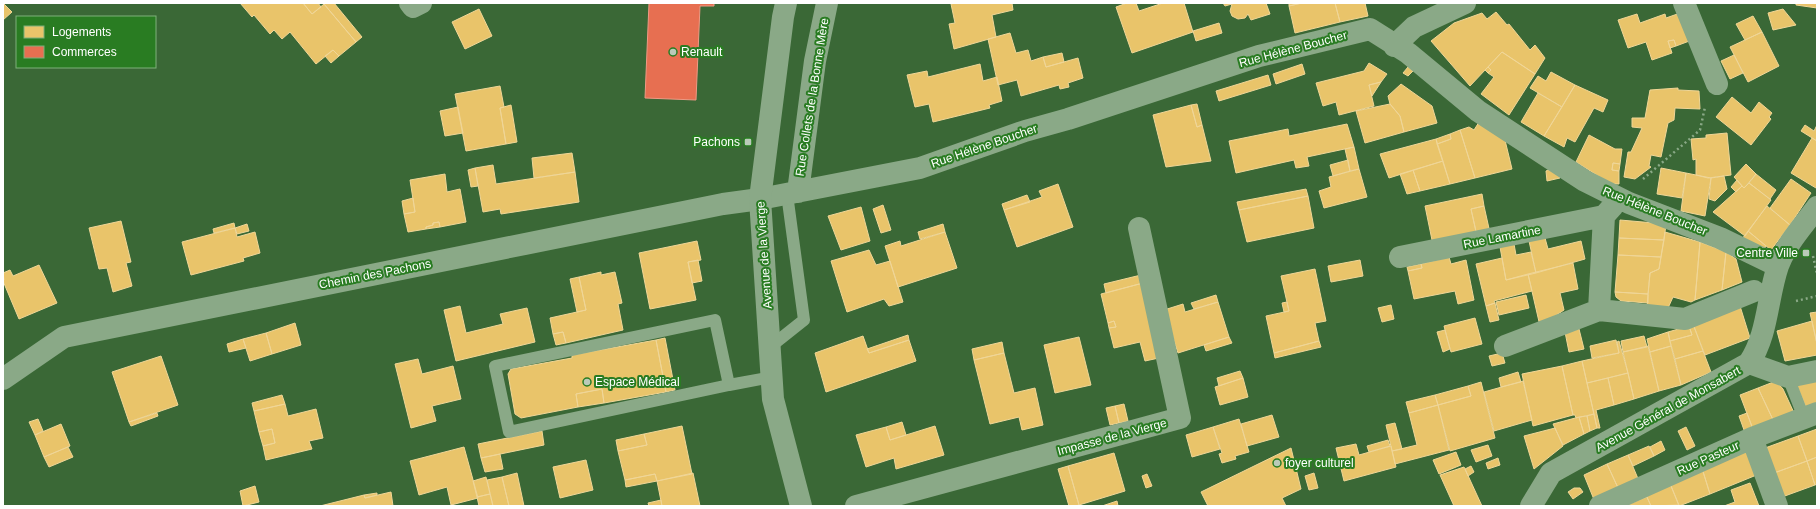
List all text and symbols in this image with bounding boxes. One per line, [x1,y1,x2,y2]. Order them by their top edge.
legend [16,16,156,68]
street label: Rue Collets de la Bonne Mère [793,17,831,177]
text: Logements [52,25,111,39]
street label: Rue Hélène Boucher [1237,28,1349,70]
text: Commerces [52,45,117,59]
place label: Renault [681,45,723,59]
marker: Renault [668,47,678,57]
street label: Rue Hélène Boucher [929,121,1039,171]
place label: Pachons [693,135,740,149]
marker: Pachons [743,137,753,147]
street label: Rue Hélène Boucher [1601,184,1709,238]
street label: Avenue de la Vierge [753,201,775,309]
street label: Rue Lamartine [1462,223,1542,251]
place label: Centre Ville [1736,246,1798,260]
marker: Centre Ville [1801,248,1811,258]
street label: Chemin des Pachons [318,256,432,292]
street label: Avenue Général de Monsabert [1593,363,1743,455]
place label: Espace Médical [595,375,680,389]
marker: Espace Médical [582,377,592,387]
street label: Impasse de la Vierge [1056,416,1168,458]
street label: Rue Pasteur [1675,438,1741,478]
place label: foyer culturel [1285,456,1354,470]
marker: foyer culturel [1272,458,1282,468]

